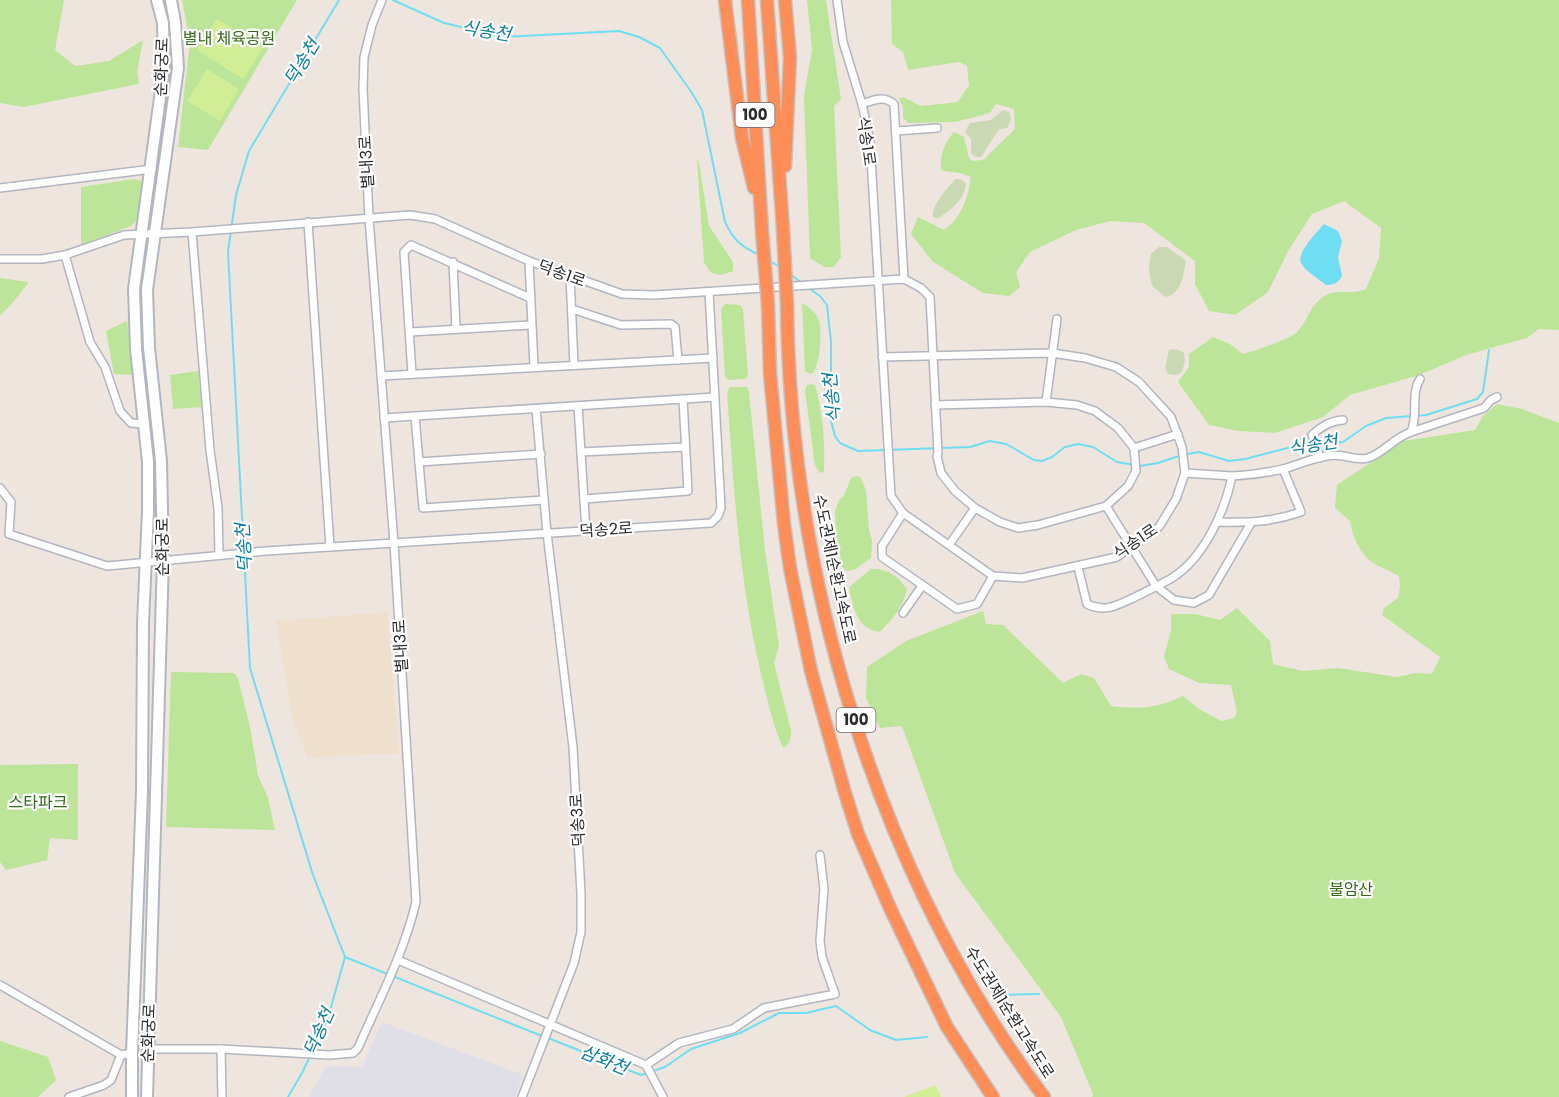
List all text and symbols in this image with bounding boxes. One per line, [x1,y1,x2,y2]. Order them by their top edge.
water label: 식송천 [460,14,515,47]
park label: 별내 체육공원 [183,27,275,50]
water label: 덕송천 [278,32,326,89]
street label: 순화궁로 [149,37,174,97]
road number: 100 [736,103,774,127]
street label: 식송1로 [852,115,881,167]
street label: 별내3로 [354,134,379,189]
street label: 덕송1로 [535,254,589,293]
water label: 식송천 [817,370,846,424]
water label: 식송천 [1286,428,1342,461]
street label: 수도권제1순환고속도로 [807,492,862,646]
street label: 덕송2로 [579,516,634,543]
street label: 순화궁로 [151,517,174,576]
street label: 식송1로 [1108,518,1162,565]
water label: 덕송천 [230,520,257,573]
street label: 별내3로 [388,618,413,673]
road number: 100 [836,708,876,732]
park label: 스타파크 [9,791,67,814]
street label: 덕송3로 [565,792,590,847]
park label: 불암산 [1329,878,1373,901]
street label: 수도권제1순환고속도로 [959,942,1060,1083]
water label: 덕송천 [297,1002,341,1060]
street label: 순화궁로 [136,1003,161,1063]
water label: 삼화천 [576,1039,634,1081]

